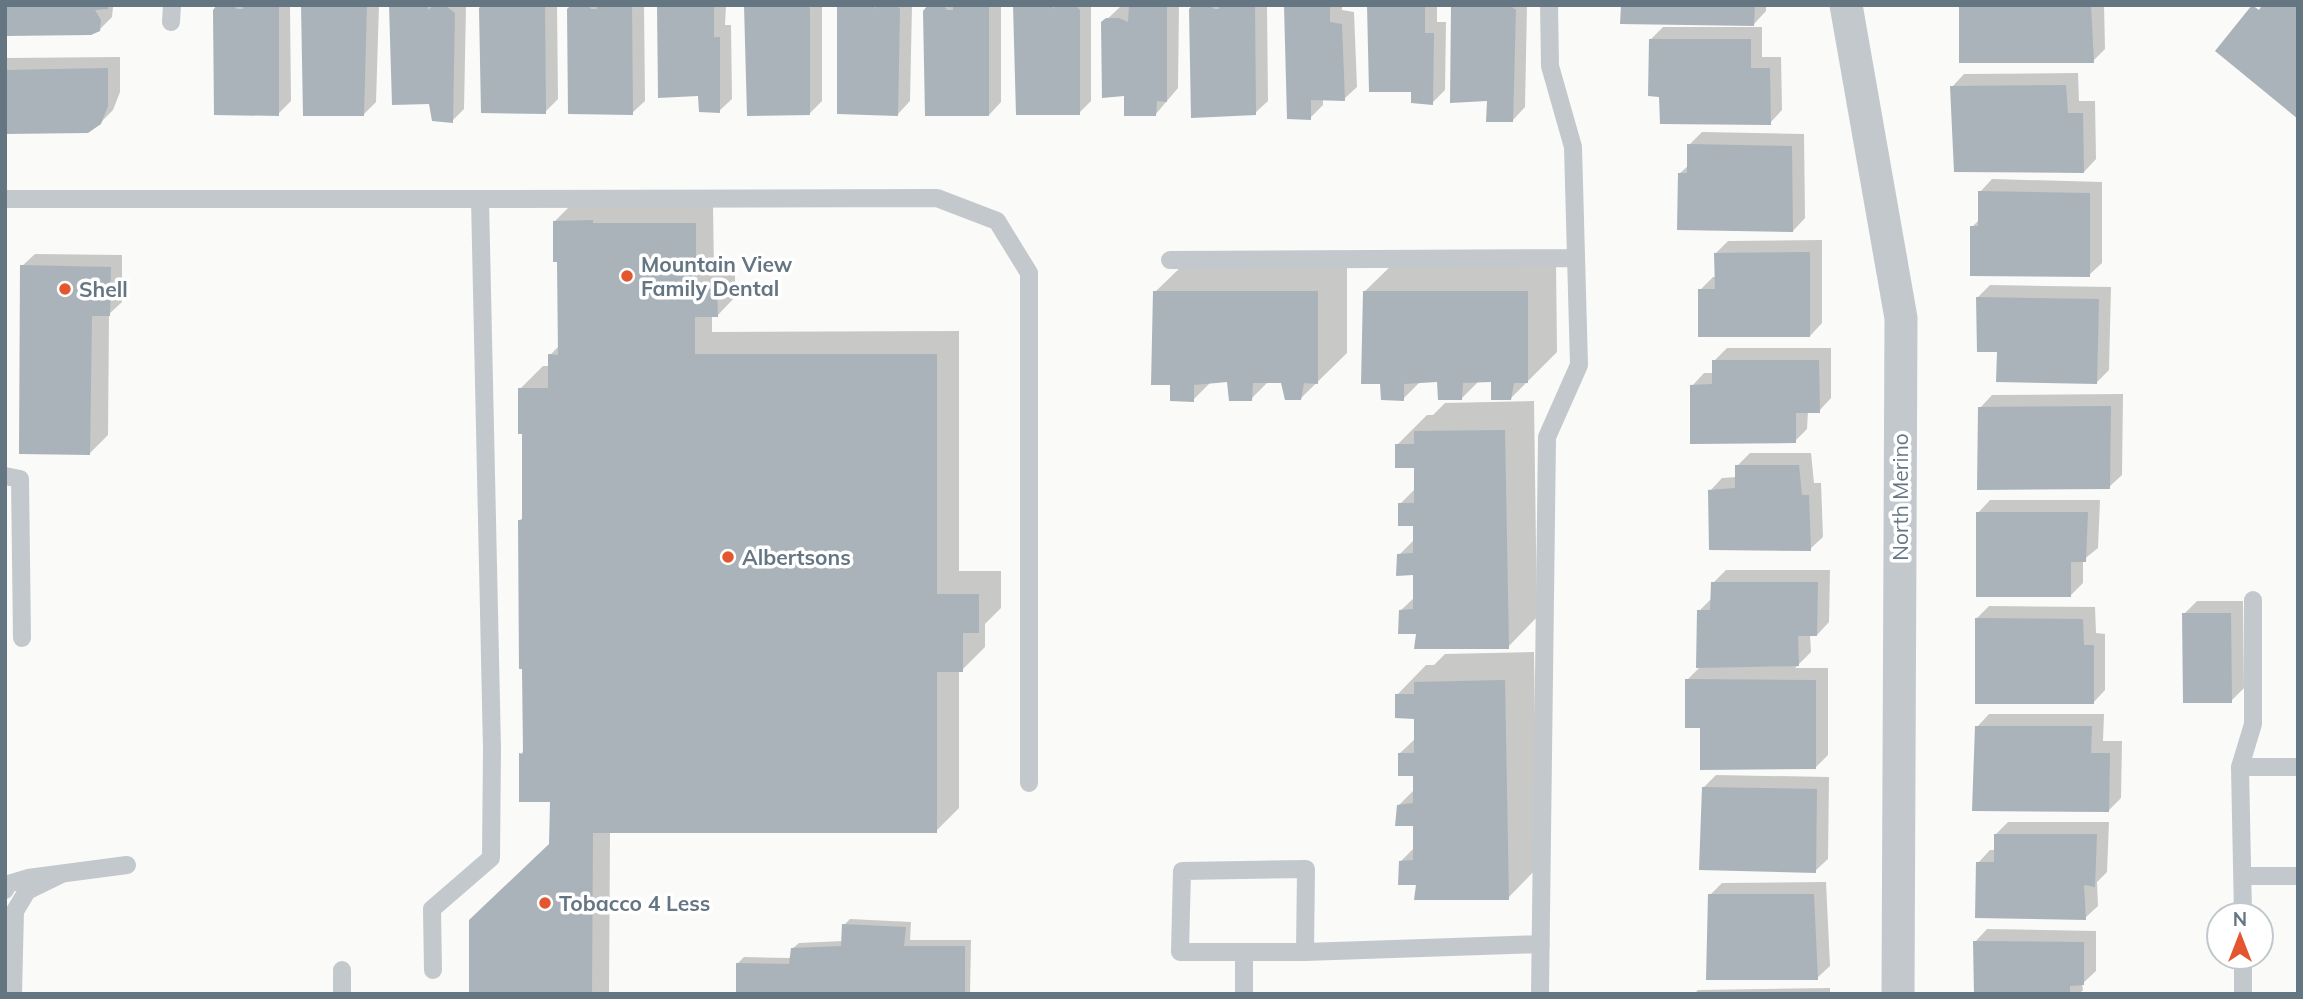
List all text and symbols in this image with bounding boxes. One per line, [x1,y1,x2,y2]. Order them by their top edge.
place label: Mountain View Family Dental [641,251,793,301]
marker: Mountain View Family Dental [619,268,635,284]
place label: Shell [79,276,128,302]
marker: Shell [57,281,73,297]
street label: North Merino [1887,433,1913,561]
place label: Albertsons [742,544,851,570]
marker: Albertsons [720,549,736,565]
place label: Tobacco 4 Less [559,890,710,916]
marker: Tobacco 4 Less [537,895,553,911]
north arrow [2205,901,2275,971]
text: N [2233,907,2247,931]

